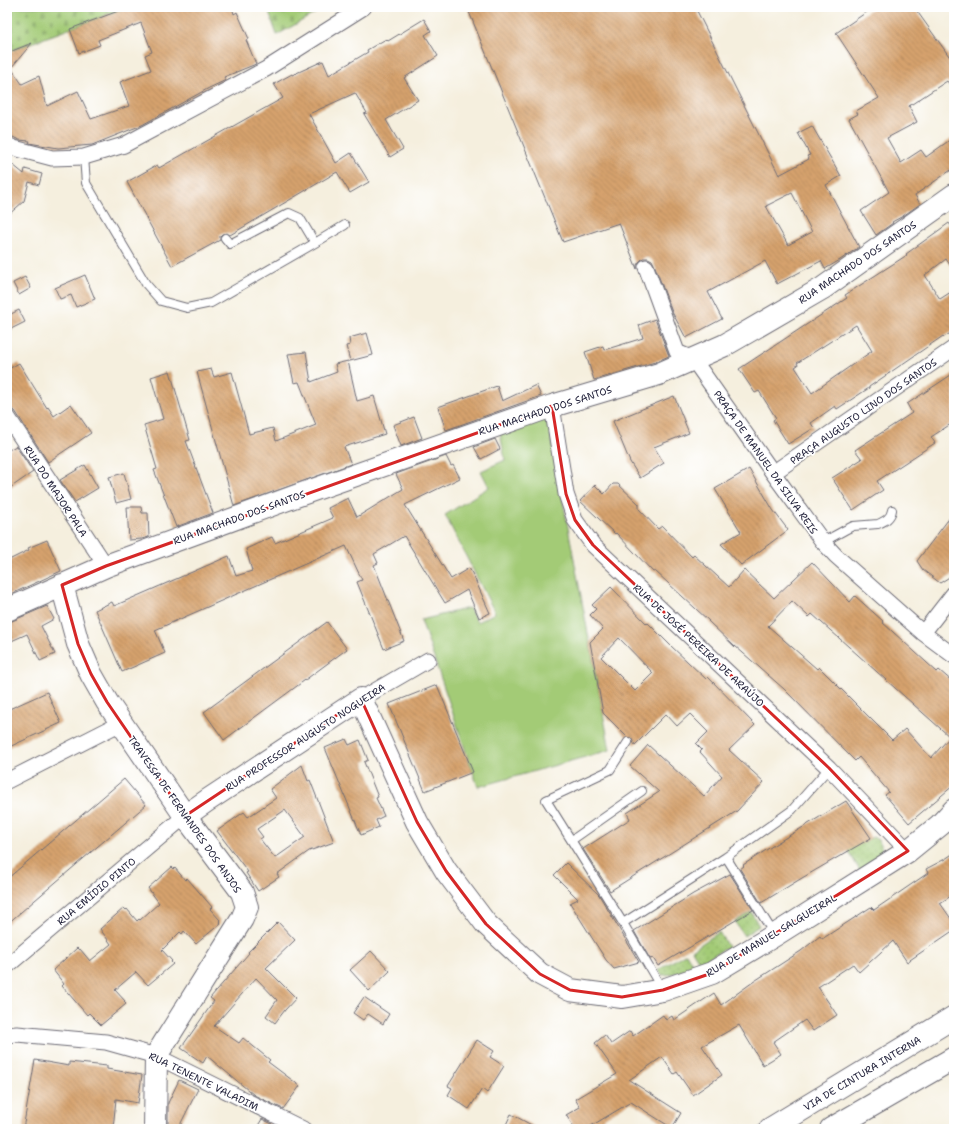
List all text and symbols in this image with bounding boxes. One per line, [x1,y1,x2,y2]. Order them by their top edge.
street label: RUA MACHADO DOS SANTOS [796,218,919,307]
street label: PRAÇA AUGUSTO LINO DOS SANTOS [787,355,940,467]
street label: RUA MACHADO DOS SANTOS [477,383,614,438]
street label: PRAÇA DE MANUEL DA SILVA REIS [711,388,821,537]
street label: RUA DO MAJOR PALA [21,443,90,540]
street label: RUA MACHADO DOS SANTOS [171,487,307,547]
street label: RUA DE JOSÉ PEREIRA DE ARAÚJO [630,581,767,710]
street label: RUA PROFESSOR AUGUSTO NOGUEIRA [223,681,388,794]
street label: TRAVESSA DE FERNANDES DOS ANJOS [125,733,244,896]
street label: RUA EMÍDIO PINTO [54,855,138,928]
street label: RUA DE MANUEL SALGUEIRAL [703,891,839,980]
street label: VIA DE CINTURA INTERNA [801,1033,923,1114]
street label: RUA TENENTE VALADIM [147,1049,261,1114]

